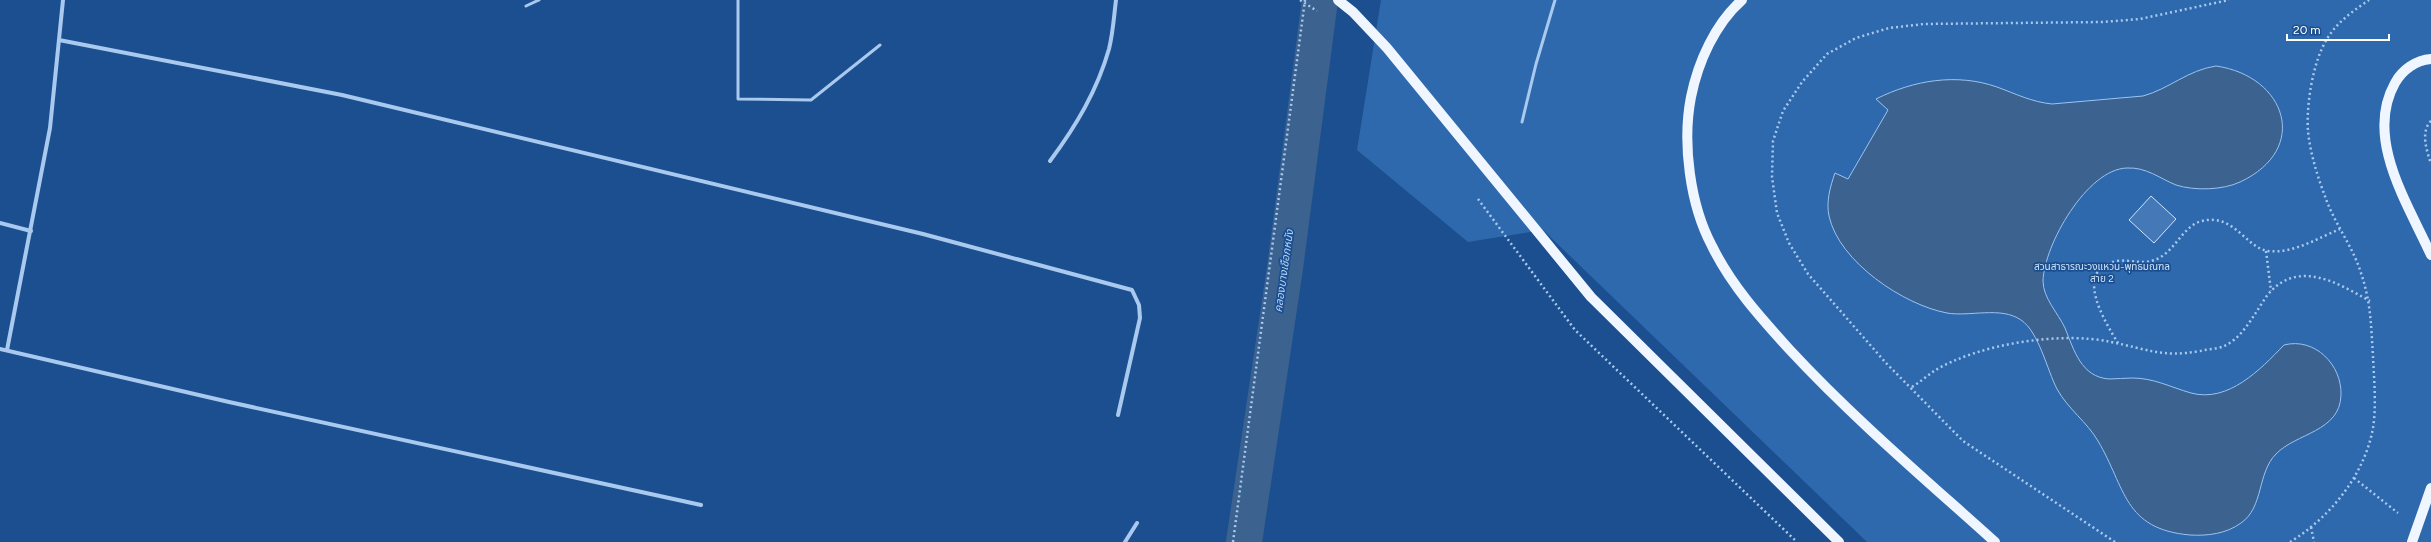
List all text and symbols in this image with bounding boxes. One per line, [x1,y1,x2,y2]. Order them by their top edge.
scale bar [2287,16,2389,42]
text: 20 m [2293,23,2321,37]
water label: คลองบางเชือกหนัง [1272,228,1296,313]
park label: สวนสาธารณะวงแหวน-พุทธมณฑล สาย 2 [2034,260,2170,285]

